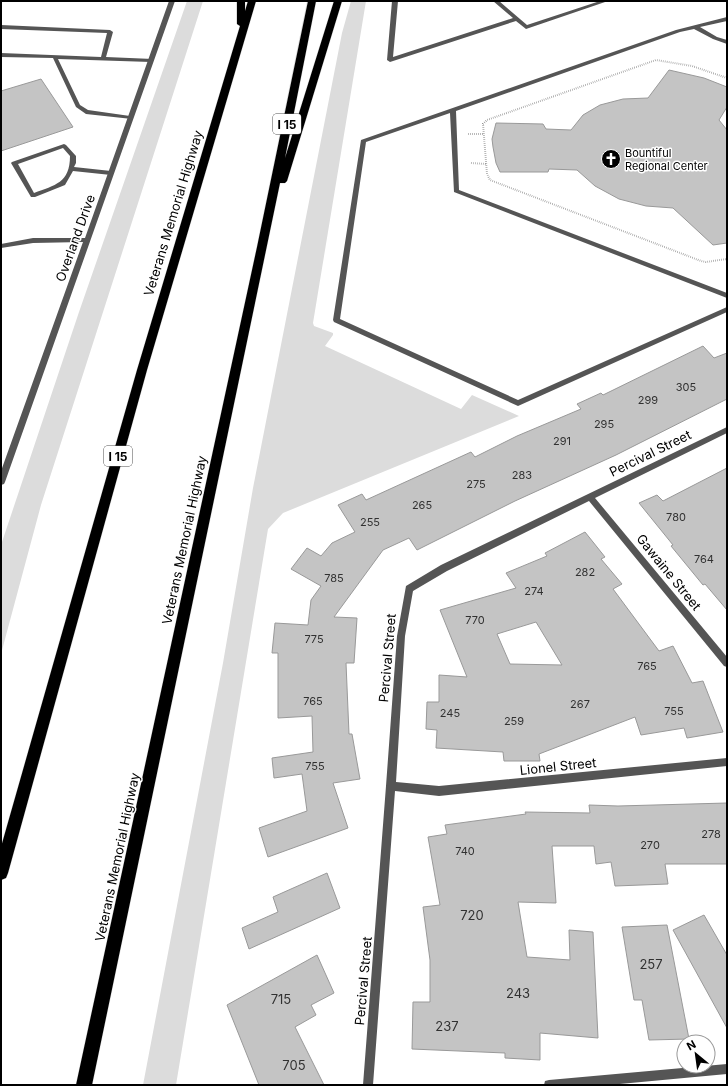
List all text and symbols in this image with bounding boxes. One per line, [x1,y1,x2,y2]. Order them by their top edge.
road number: I 15 [273,114,301,134]
street label: Veterans Memorial Highway [140,128,206,298]
place label: Bountiful Regional Center [625,146,708,173]
church icon: Bountiful Regional Center [600,148,622,170]
street label: Overland Drive [52,192,98,284]
house number: 305 [676,380,697,394]
house number: 299 [638,393,658,407]
house number: 295 [594,417,614,431]
street label: Percival Street [606,426,694,480]
house number: 291 [553,434,571,448]
road number: I 15 [104,446,132,466]
street label: Veterans Memorial Highway [158,454,210,626]
house number: 283 [512,468,532,482]
house number: 275 [466,477,486,491]
house number: 265 [412,498,432,512]
house number: 780 [666,510,686,524]
house number: 255 [360,515,380,529]
street label: Gawaine Street [633,531,705,613]
house number: 764 [694,552,714,566]
house number: 282 [575,565,595,579]
house number: 785 [324,571,344,585]
house number: 274 [524,584,544,598]
street label: Percival Street [375,613,399,703]
house number: 770 [465,613,485,627]
house number: 775 [304,632,324,646]
house number: 765 [637,659,657,673]
house number: 765 [303,694,323,708]
house number: 267 [570,697,590,711]
house number: 755 [664,704,684,718]
house number: 245 [440,706,460,720]
house number: 259 [504,714,524,728]
street label: Lionel Street [519,754,597,778]
house number: 755 [305,759,325,773]
street label: Veterans Memorial Highway [91,771,143,943]
house number: 278 [701,827,721,841]
house number: 270 [640,838,660,852]
house number: 740 [455,844,475,858]
house number: 720 [460,907,484,923]
street label: Percival Street [351,936,375,1026]
house number: 257 [639,956,663,972]
house number: 243 [506,985,530,1001]
house number: 715 [271,991,291,1007]
house number: 237 [435,1018,459,1034]
north arrow [676,1034,716,1074]
text: N [684,1037,698,1053]
house number: 705 [282,1057,306,1073]

